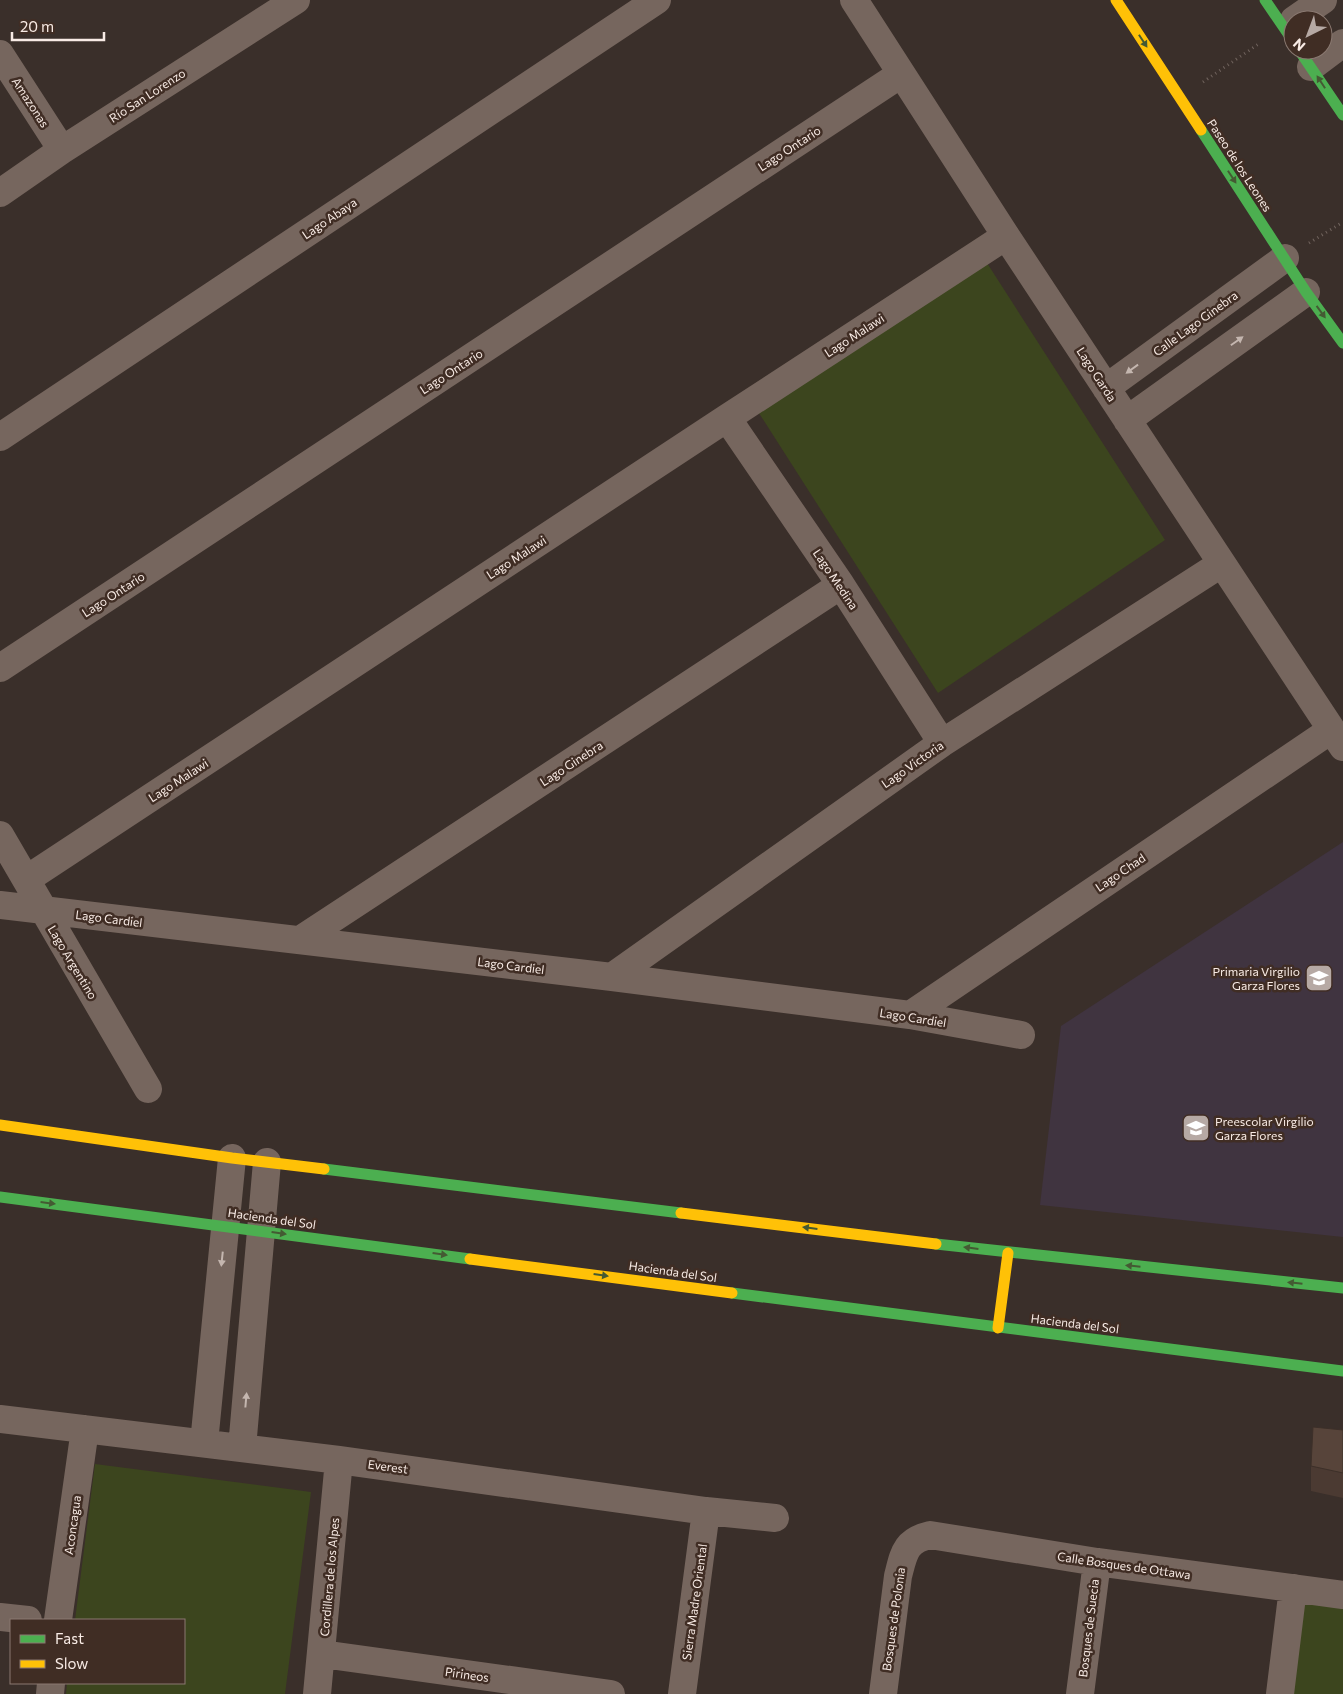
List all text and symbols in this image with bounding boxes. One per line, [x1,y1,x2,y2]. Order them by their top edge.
scale bar [12,10,105,42]
north arrow [1283,10,1333,60]
text: 20 m [20,17,54,35]
one-way arrow [1138,34,1147,48]
text: N [1289,35,1309,55]
street label: Río San Lorenzo [106,65,188,125]
street label: Amazonas [10,74,52,130]
one-way arrow [1317,76,1326,89]
street label: Paseo de los Leones [1205,116,1275,214]
street label: Lago Ontario [755,123,823,173]
one-way arrow [1227,170,1236,184]
street label: Lago Abaya [299,195,359,241]
street label: Calle Lago Ginebra [1150,288,1240,358]
one-way arrow [1316,306,1326,319]
street label: Lago Malawi [821,310,887,360]
one-way arrow [1231,336,1244,346]
street label: Lago Garda [1074,344,1120,404]
street label: Lago Ontario [417,346,485,396]
one-way arrow [1125,364,1139,374]
street label: Lago Malawi [483,532,549,582]
street label: Lago Medina [811,546,861,612]
street label: Lago Ontario [79,569,147,619]
street label: Lago Ginebra [537,737,605,789]
street label: Lago Victoria [878,737,946,791]
street label: Lago Malawi [145,755,211,805]
street label: Lago Chad [1092,850,1148,894]
street label: Lago Cardiel [75,907,143,929]
street label: Lago Argentino [45,923,101,1001]
street label: Lago Cardiel [477,954,545,976]
school or university icon: Primaria Virgilio Garza Flores [1304,963,1334,993]
place label: Primaria Virgilio Garza Flores [1212,964,1300,992]
street label: Lago Cardiel [879,1005,947,1029]
school or university icon: Preescolar Virgilio Garza Flores [1181,1113,1211,1143]
place label: Preescolar Virgilio Garza Flores [1215,1114,1314,1142]
one-way arrow [41,1199,57,1207]
street label: Hacienda del Sol [227,1205,317,1231]
one-way arrow [802,1224,818,1232]
one-way arrow [271,1229,287,1237]
one-way arrow [963,1244,979,1252]
one-way arrow [432,1250,448,1258]
one-way arrow [218,1251,226,1267]
street label: Hacienda del Sol [628,1258,718,1284]
one-way arrow [1125,1262,1141,1270]
one-way arrow [593,1272,609,1280]
one-way arrow [1286,1279,1302,1287]
street label: Hacienda del Sol [1030,1311,1120,1335]
one-way arrow [242,1391,250,1407]
street label: Everest [367,1456,409,1476]
street label: Aconcagua [61,1494,83,1556]
street label: Cordillera de los Alpes [317,1517,341,1637]
street label: Sierra Madre Oriental [679,1543,709,1661]
street label: Calle Bosques de Ottawa [1056,1549,1192,1581]
street label: Bosques de Polonia [879,1566,907,1672]
street label: Bosques de Suecia [1075,1578,1101,1678]
legend [10,1619,185,1684]
text: Fast [55,1629,84,1647]
text: Slow [55,1654,88,1672]
street label: Pirineos [444,1664,490,1684]

